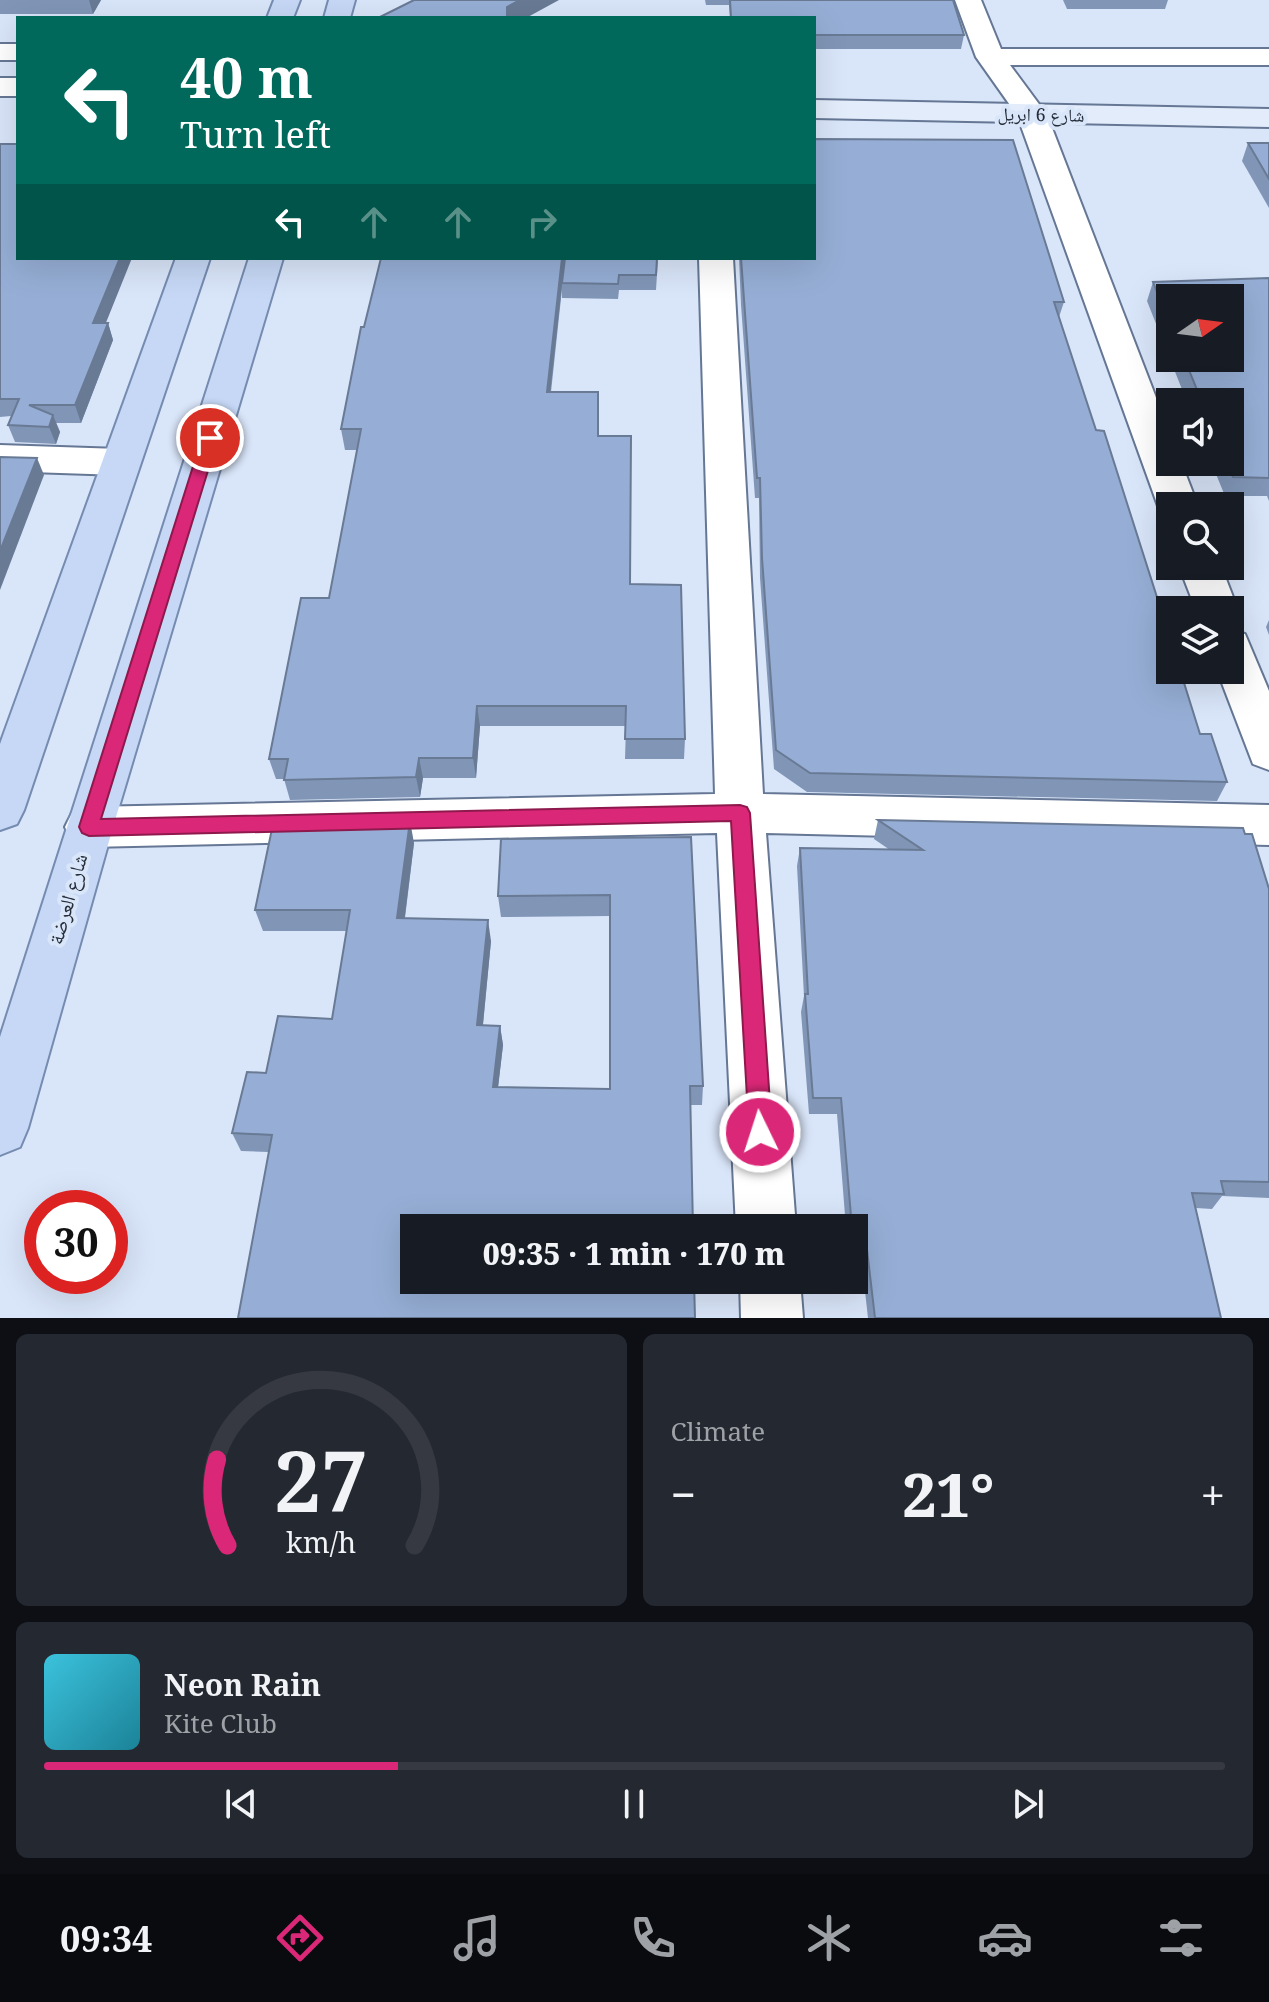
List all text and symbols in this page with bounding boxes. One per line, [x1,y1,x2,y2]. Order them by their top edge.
text: 40 m [180,38,313,114]
icon: left [48,48,152,152]
street label: شارع 6 ابريل [997,101,1085,127]
text: Turn left [180,110,331,159]
icon: left [268,200,312,244]
icon: ahead [352,200,396,244]
icon: ahead [436,200,480,244]
icon: right [520,200,564,244]
north arrow [1156,284,1244,372]
map controls [1156,284,1244,684]
button: sound [1156,388,1244,476]
pin [176,404,244,472]
icon: arrive [188,416,232,460]
button: search [1156,492,1244,580]
button: layers [1156,596,1244,684]
street label: شارع العرضة [42,850,93,947]
position arrow [718,1090,802,1174]
speed limit sign: 30 [24,1190,128,1294]
text: 09:35 · 1 min · 170 m [483,1233,785,1274]
text: Climate [671,1413,765,1449]
text: 27 [274,1423,368,1536]
text: 21° [902,1453,994,1535]
text: − [671,1464,696,1524]
text: + [1200,1464,1225,1524]
text: km/h [286,1522,356,1561]
text: Neon Rain [164,1664,321,1705]
text: Kite Club [164,1705,277,1741]
icon: previous [219,1782,263,1826]
icon: pause [612,1782,656,1826]
icon: next [1006,1782,1050,1826]
icon: directions [272,1910,328,1966]
icon: music [449,1910,505,1966]
icon: phone [625,1910,681,1966]
icon: climate [801,1910,857,1966]
icon: car [977,1910,1033,1966]
icon: filters [1153,1910,1209,1966]
text: 09:34 [60,1914,152,1963]

